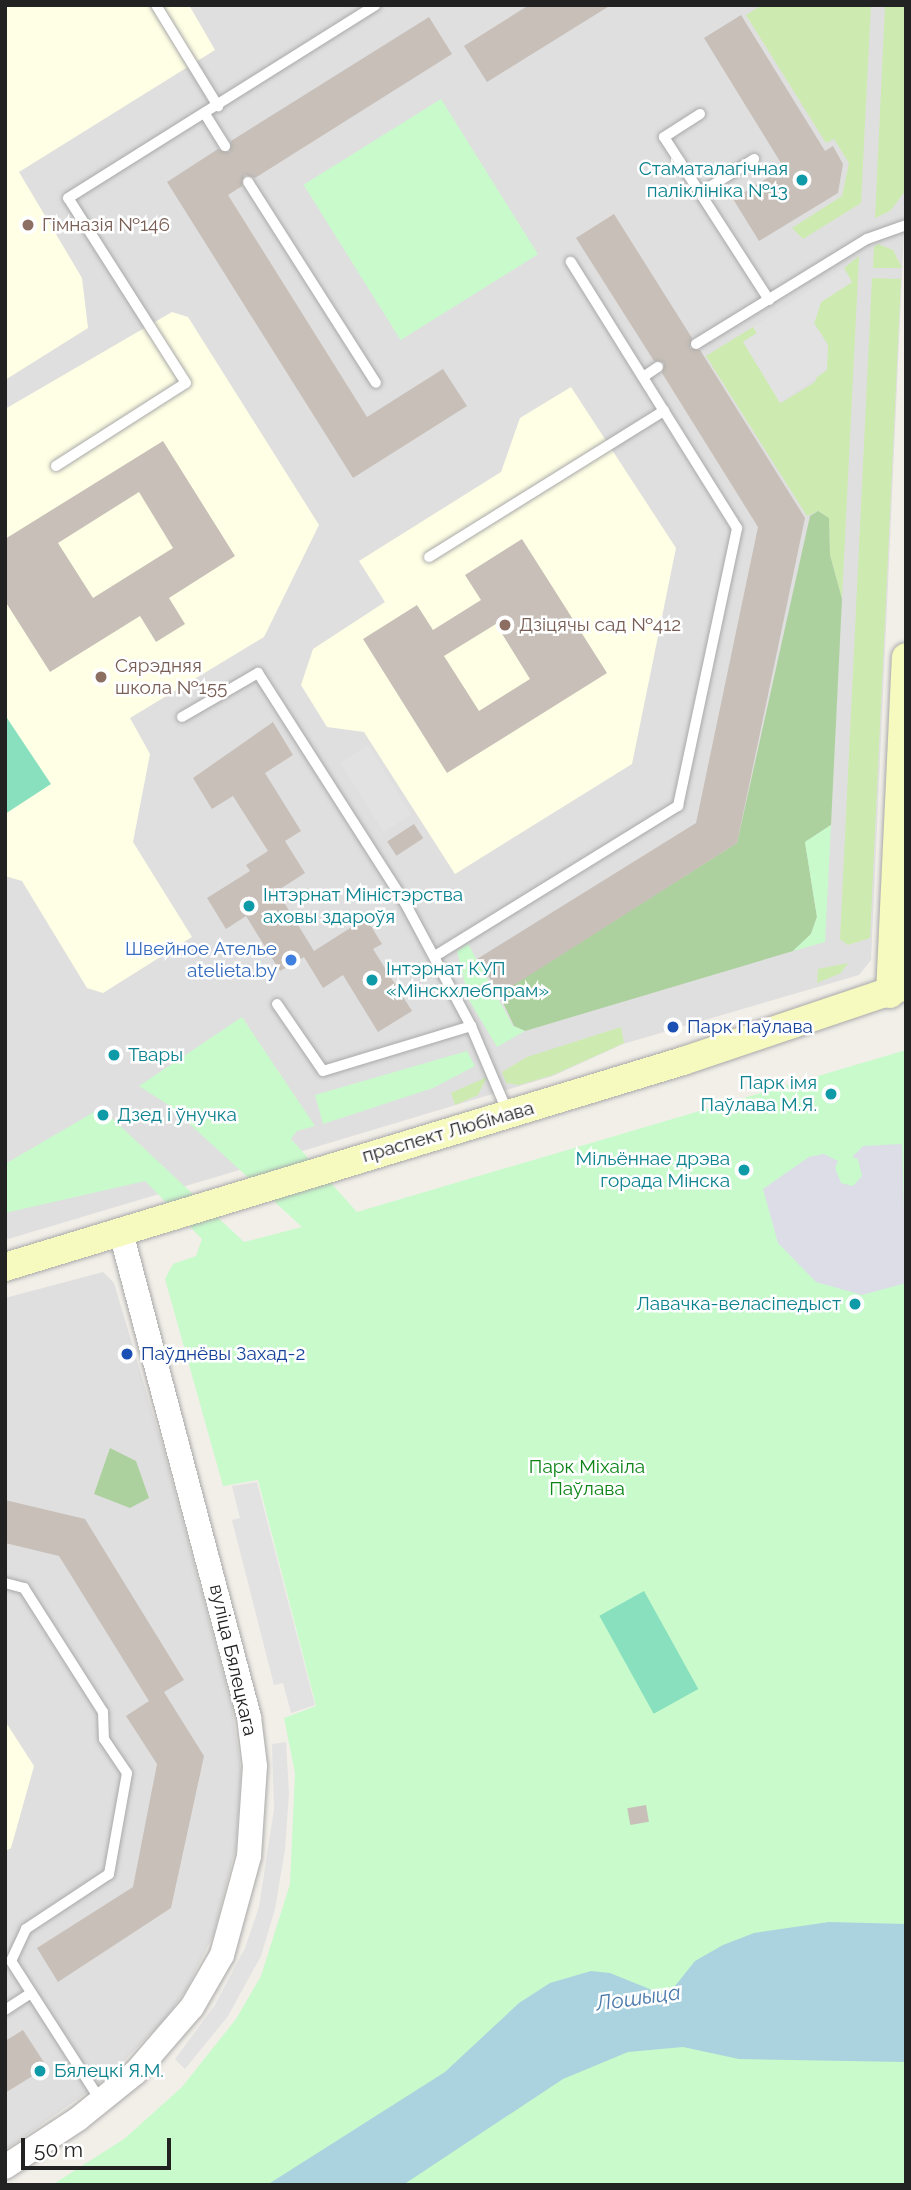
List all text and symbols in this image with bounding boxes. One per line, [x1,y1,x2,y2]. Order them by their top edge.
place label: Стаматалагічная паліклініка №13 [639,158,788,202]
marker: Стаматалагічная паліклініка №13 [794,172,810,188]
place label: Гімназія №146 [42,214,170,236]
marker: Гімназія №146 [20,217,36,233]
place label: Дзіцячы сад №412 [519,614,681,636]
marker: Дзіцячы сад №412 [497,617,513,633]
place label: Сярэдняя школа №155 [115,655,227,699]
marker: Сярэдняя школа №155 [93,669,109,685]
place label: Інтэрнат Міністэрства аховы здароўя [263,884,463,928]
marker: Інтэрнат Міністэрства аховы здароўя [241,898,257,914]
place label: Швейное Ателье atelieta.by [124,938,277,982]
marker: Швейное Ателье atelieta.by [283,952,299,968]
place label: Інтэрнат КУП «Мінскхлебпрам» [386,958,549,1002]
marker: Інтэрнат КУП «Мінскхлебпрам» [364,972,380,988]
place label: Парк Паўлава [687,1016,813,1038]
marker: Парк Паўлава [665,1019,681,1035]
place label: Твары [128,1044,183,1066]
marker: Твары [106,1047,122,1063]
place label: Парк імя Паўлава М.Я. [701,1072,817,1116]
marker: Парк імя Паўлава М.Я. [823,1086,839,1102]
street label: праспект Любімава [360,1097,536,1167]
place label: Дзед і ўнучка [117,1104,237,1126]
marker: Дзед і ўнучка [95,1107,111,1123]
place label: Мільённае дрэва горада Мінска [576,1148,730,1192]
marker: Мільённае дрэва горада Мінска [736,1162,752,1178]
place label: Лавачка-веласіпедыст [636,1293,841,1315]
marker: Лавачка-веласіпедыст [847,1296,863,1312]
place label: Паўднёвы Захад-2 [141,1343,305,1365]
marker: Паўднёвы Захад-2 [119,1346,135,1362]
park label: Парк Міхаіла Паўлава [529,1456,645,1500]
street label: вуліца Бялецкага [204,1582,262,1738]
water label: Лошыца [594,1980,682,2016]
place label: Бялецкі Я.М. [54,2060,164,2082]
marker: Бялецкі Я.М. [32,2063,48,2079]
scale bar [24,2124,175,2168]
text: 50 m [34,2137,83,2162]

